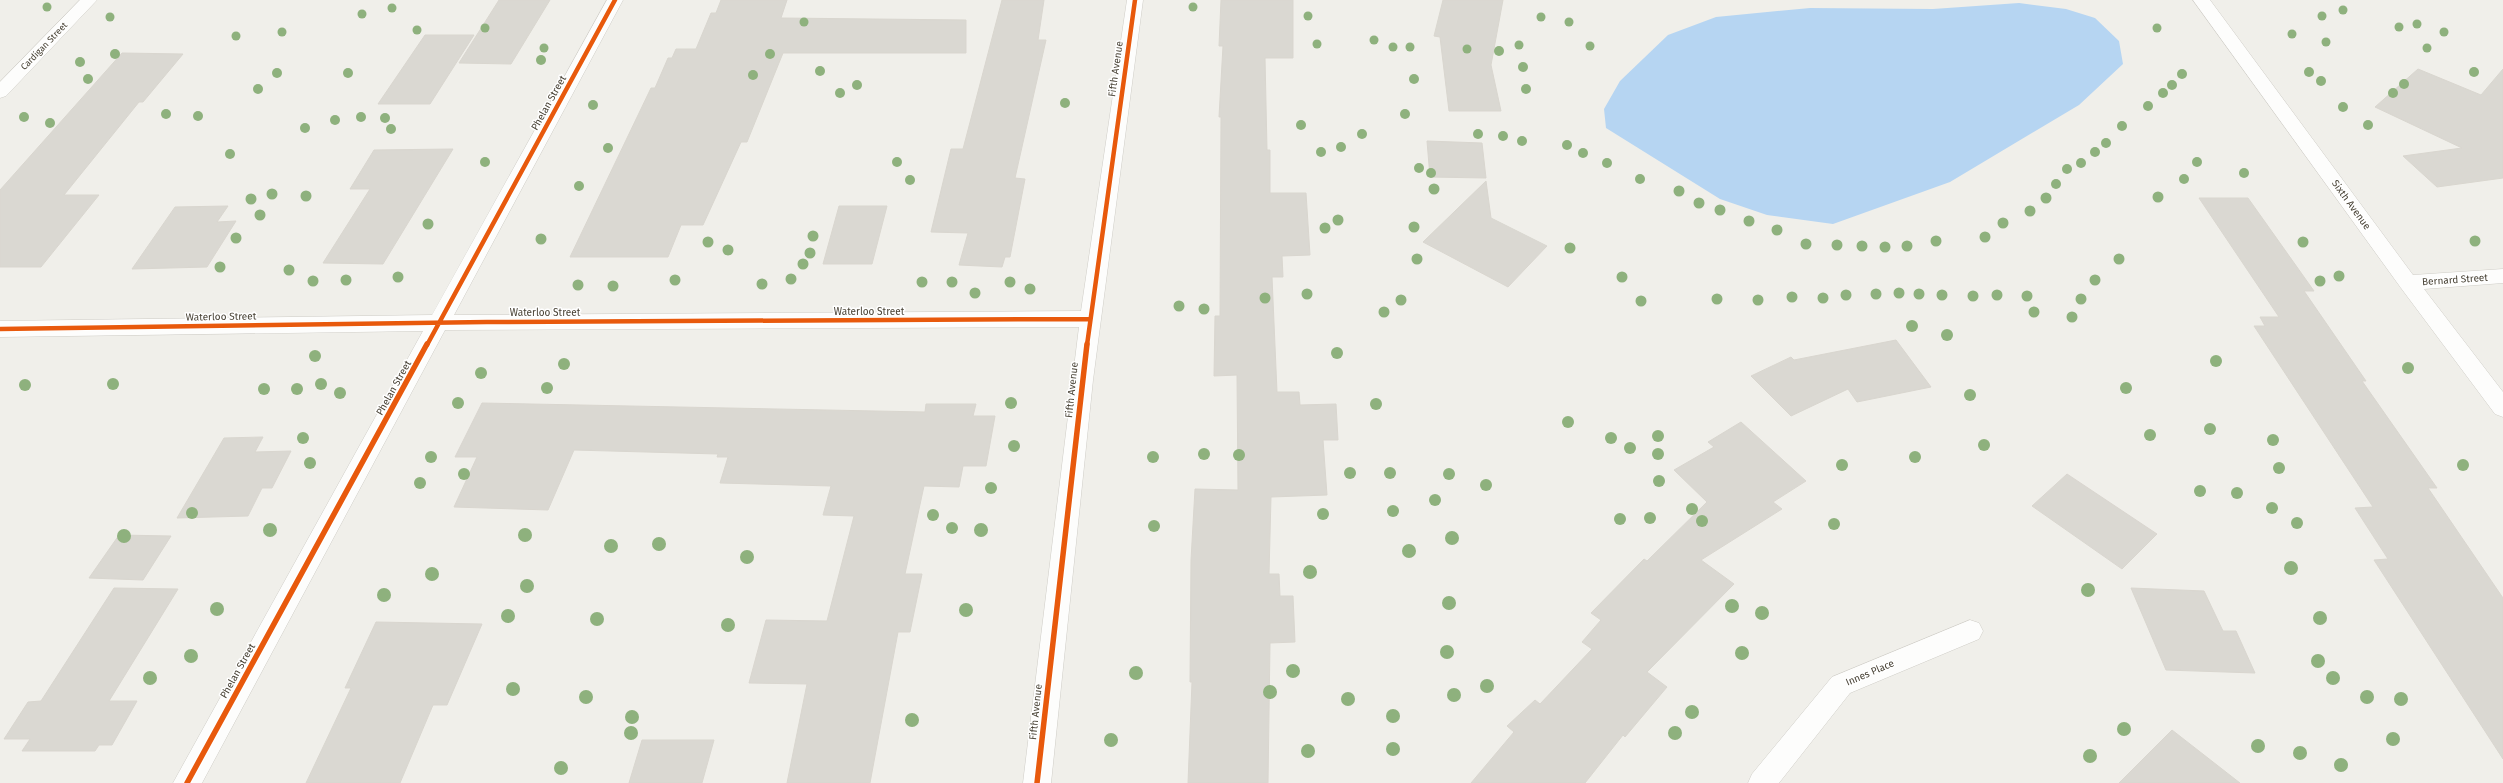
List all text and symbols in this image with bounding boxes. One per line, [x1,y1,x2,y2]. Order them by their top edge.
street label: Cardigan Street [19,20,70,72]
street label: Fifth Avenue [1106,40,1126,98]
street label: Phelan Street [529,73,569,133]
street label: Sixth Avenue [2329,178,2373,232]
street label: Bernard Street [2422,272,2489,288]
street label: Waterloo Street [834,306,905,318]
street label: Waterloo Street [510,307,581,319]
street label: Waterloo Street [186,310,257,324]
street label: Phelan Street [374,358,414,418]
street label: Fifth Avenue [1063,362,1081,418]
street label: Phelan Street [218,641,258,701]
street label: Innes Place [1844,657,1896,689]
street label: Fifth Avenue [1027,684,1045,740]

